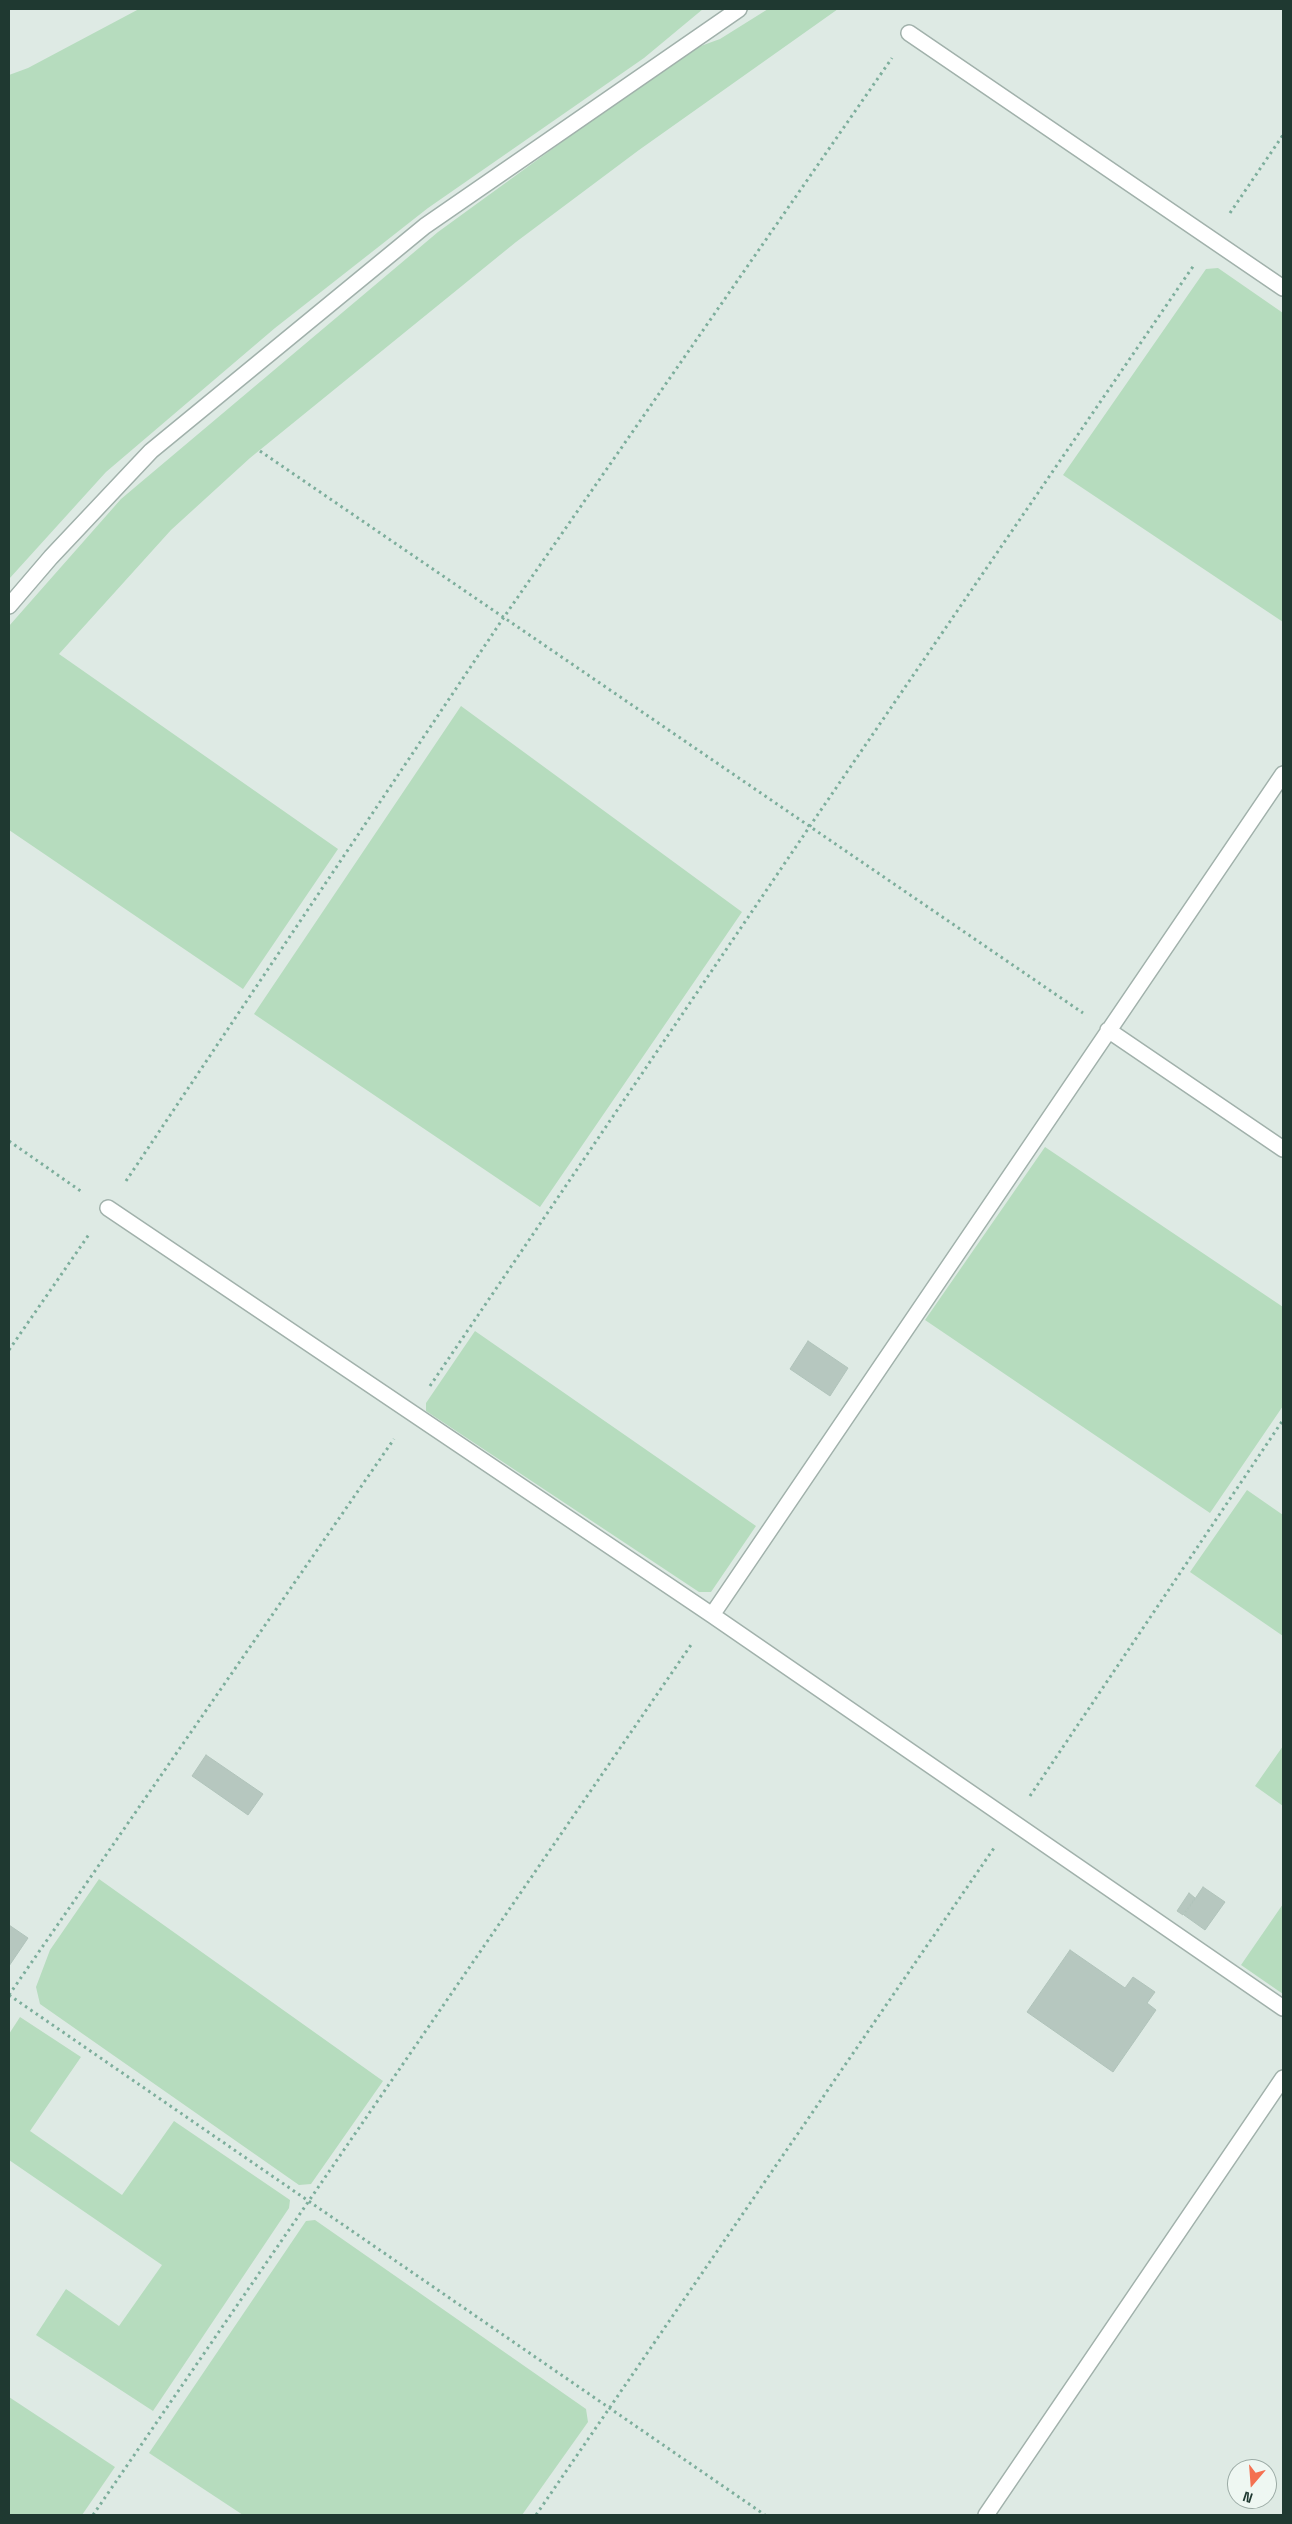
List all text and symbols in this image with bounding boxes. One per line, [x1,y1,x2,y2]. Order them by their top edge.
north arrow [1227,2459,1277,2509]
text: N [1240,2487,1255,2507]

